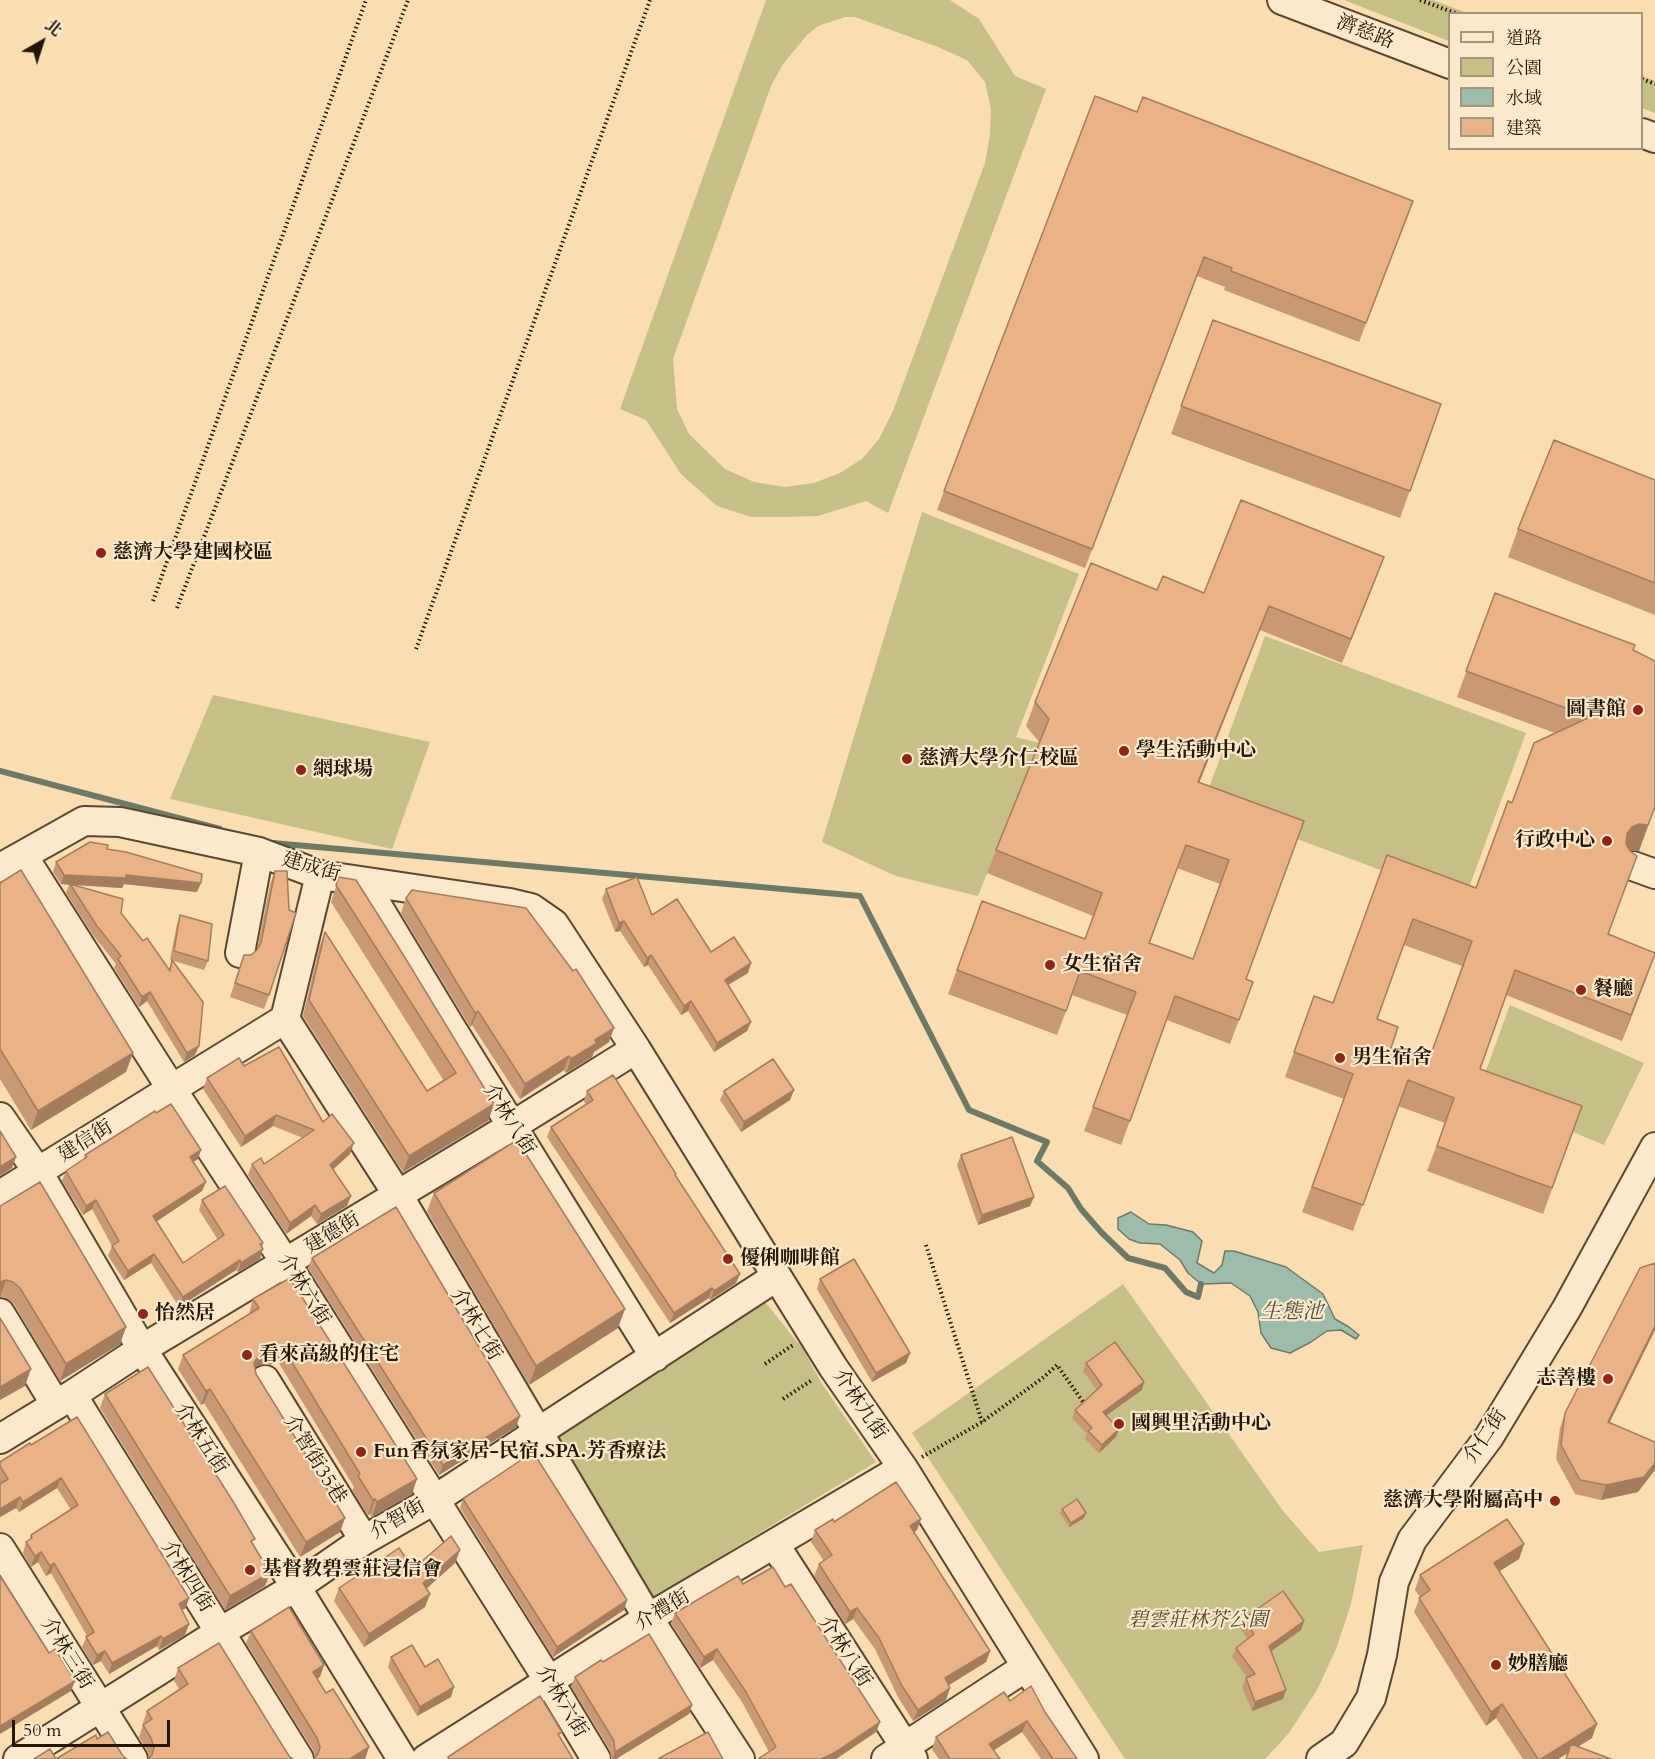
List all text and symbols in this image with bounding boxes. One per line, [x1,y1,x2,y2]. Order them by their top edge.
street label: 濟慈路 [1333,11,1397,55]
north arrow [12,12,72,72]
legend [1448,12,1643,150]
text: 北 [40,14,66,42]
text: 道路 [1506,26,1542,51]
text: 公園 [1506,56,1542,81]
text: 水域 [1506,86,1542,111]
text: 建築 [1506,116,1542,141]
place label: 慈濟大學建國校區 [113,541,273,565]
marker: 慈濟大學建國校區 [94,546,108,560]
place label: 圖書館 [1566,698,1626,722]
marker: 圖書館 [1631,703,1645,717]
place label: 學生活動中心 [1136,739,1256,763]
marker: 學生活動中心 [1117,744,1131,758]
place label: 慈濟大學介仁校區 [919,747,1079,771]
marker: 慈濟大學介仁校區 [900,752,914,766]
place label: 網球場 [313,758,373,782]
marker: 網球場 [294,763,308,777]
place label: 行政中心 [1515,829,1595,853]
marker: 行政中心 [1600,834,1614,848]
street label: 建成街 [279,848,343,888]
place label: 女生宿舍 [1062,953,1142,977]
marker: 女生宿舍 [1043,958,1057,972]
place label: 餐廳 [1593,978,1633,1002]
marker: 餐廳 [1574,983,1588,997]
place label: 男生宿舍 [1352,1046,1432,1070]
marker: 男生宿舍 [1333,1051,1347,1065]
street label: 介林八街 [477,1080,539,1160]
street label: 建信街 [54,1116,118,1168]
street label: 建德街 [301,1208,365,1260]
place label: 優俐咖啡館 [740,1247,840,1271]
street label: 介林六街 [272,1250,334,1330]
marker: 優俐咖啡館 [721,1252,735,1266]
street label: 介林七街 [444,1285,506,1365]
water label: 生態池 [1261,1300,1323,1326]
place label: 怡然居 [155,1302,215,1326]
marker: 怡然居 [136,1307,150,1321]
place label: 看來高級的住宅 [259,1343,399,1367]
marker: 看來高級的住宅 [240,1348,254,1362]
street label: 介林九街 [827,1365,891,1445]
place label: 志善樓 [1536,1367,1596,1391]
marker: 志善樓 [1601,1372,1615,1386]
street label: 介林五街 [168,1399,232,1479]
street label: 介仁街 [1459,1405,1513,1469]
street label: 介智街35巷 [277,1411,351,1509]
place label: 國興里活動中心 [1131,1412,1271,1436]
marker: 國興里活動中心 [1112,1417,1126,1431]
place label: Fun香氛家居-民宿.SPA.芳香療法 [373,1440,666,1464]
marker: Fun香氛家居-民宿.SPA.芳香療法 [354,1445,368,1459]
place label: 慈濟大學附屬高中 [1383,1489,1543,1513]
marker: 慈濟大學附屬高中 [1548,1494,1562,1508]
street label: 介智街 [366,1495,430,1545]
street label: 介林四街 [155,1537,217,1617]
place label: 基督教碧雲莊浸信會 [262,1558,442,1582]
marker: 基督教碧雲莊浸信會 [243,1563,257,1577]
street label: 介禮街 [631,1585,695,1637]
park label: 碧雲莊林芥公園 [1128,1609,1268,1633]
street label: 介林八街 [812,1612,876,1692]
street label: 介林三街 [35,1614,97,1694]
place label: 妙膳廳 [1508,1653,1568,1677]
marker: 妙膳廳 [1489,1658,1503,1672]
street label: 介林六街 [530,1662,592,1742]
scale bar [15,1708,172,1746]
text: 50 m [23,1718,62,1743]

